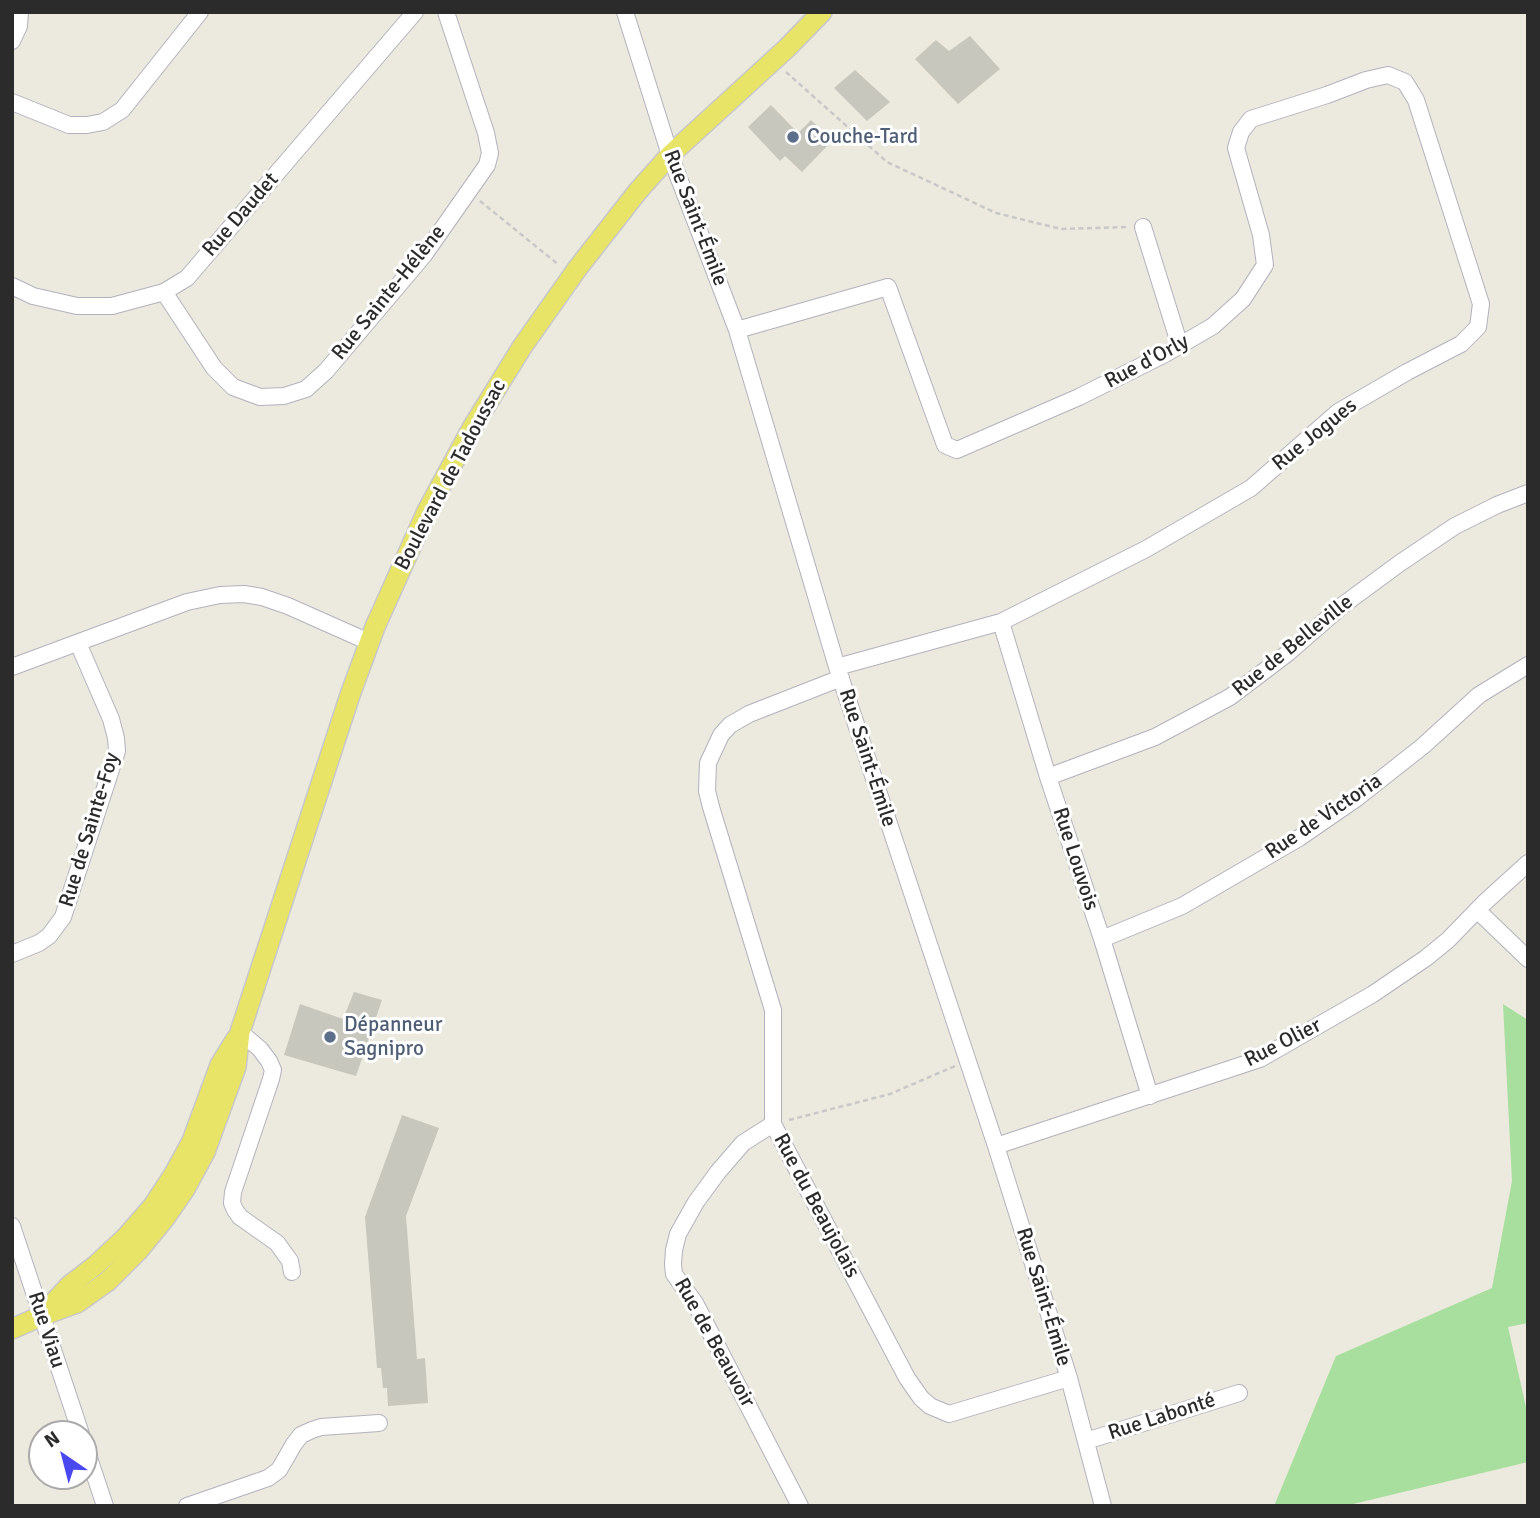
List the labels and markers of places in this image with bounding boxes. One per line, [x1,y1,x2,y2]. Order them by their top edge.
place label: Couche-Tard [807,124,918,150]
marker: Couche-Tard [785,129,801,145]
place label: Dépanneur Sagnipro [344,1012,443,1062]
marker: Dépanneur Sagnipro [322,1029,338,1045]

